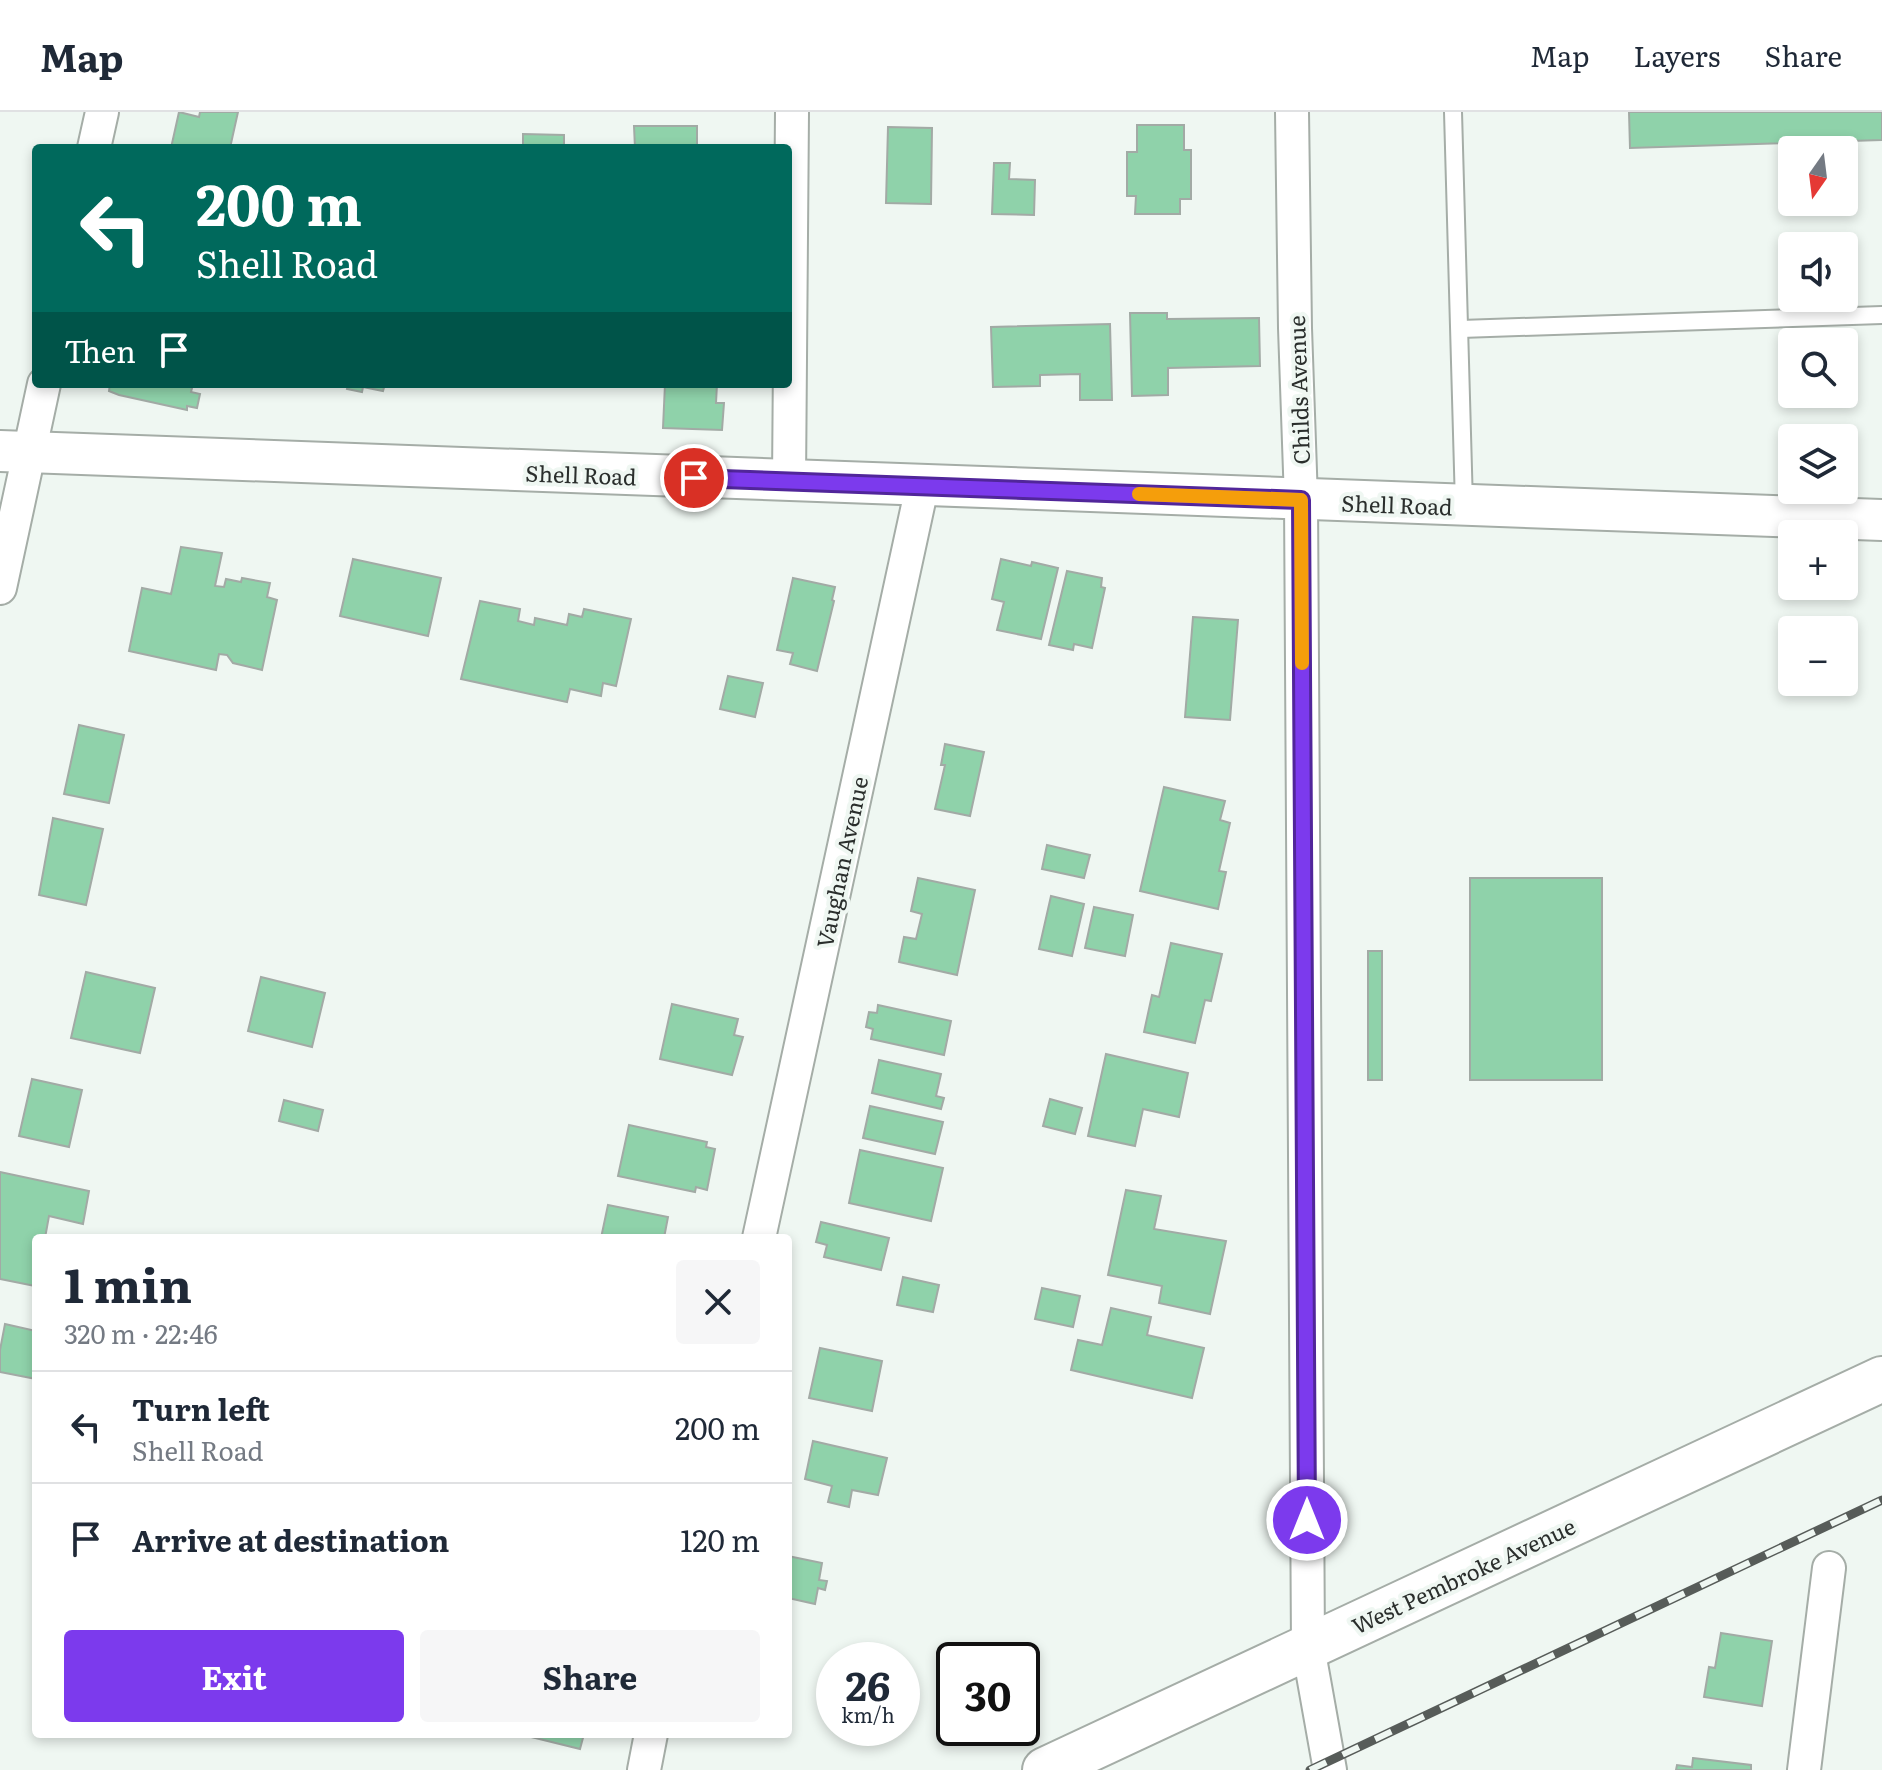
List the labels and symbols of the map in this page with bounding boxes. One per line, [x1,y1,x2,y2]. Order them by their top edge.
north arrow [1778,136,1858,216]
street label: Childs Avenue [1279,315,1317,465]
pin [660,444,728,512]
street label: Shell Road [525,456,637,492]
street label: Shell Road [1341,486,1453,522]
street label: Vaughan Avenue [807,773,875,951]
position arrow [1265,1478,1349,1562]
street label: West Pembroke Avenue [1346,1509,1580,1641]
speed limit sign: 30 [936,1642,1040,1746]

